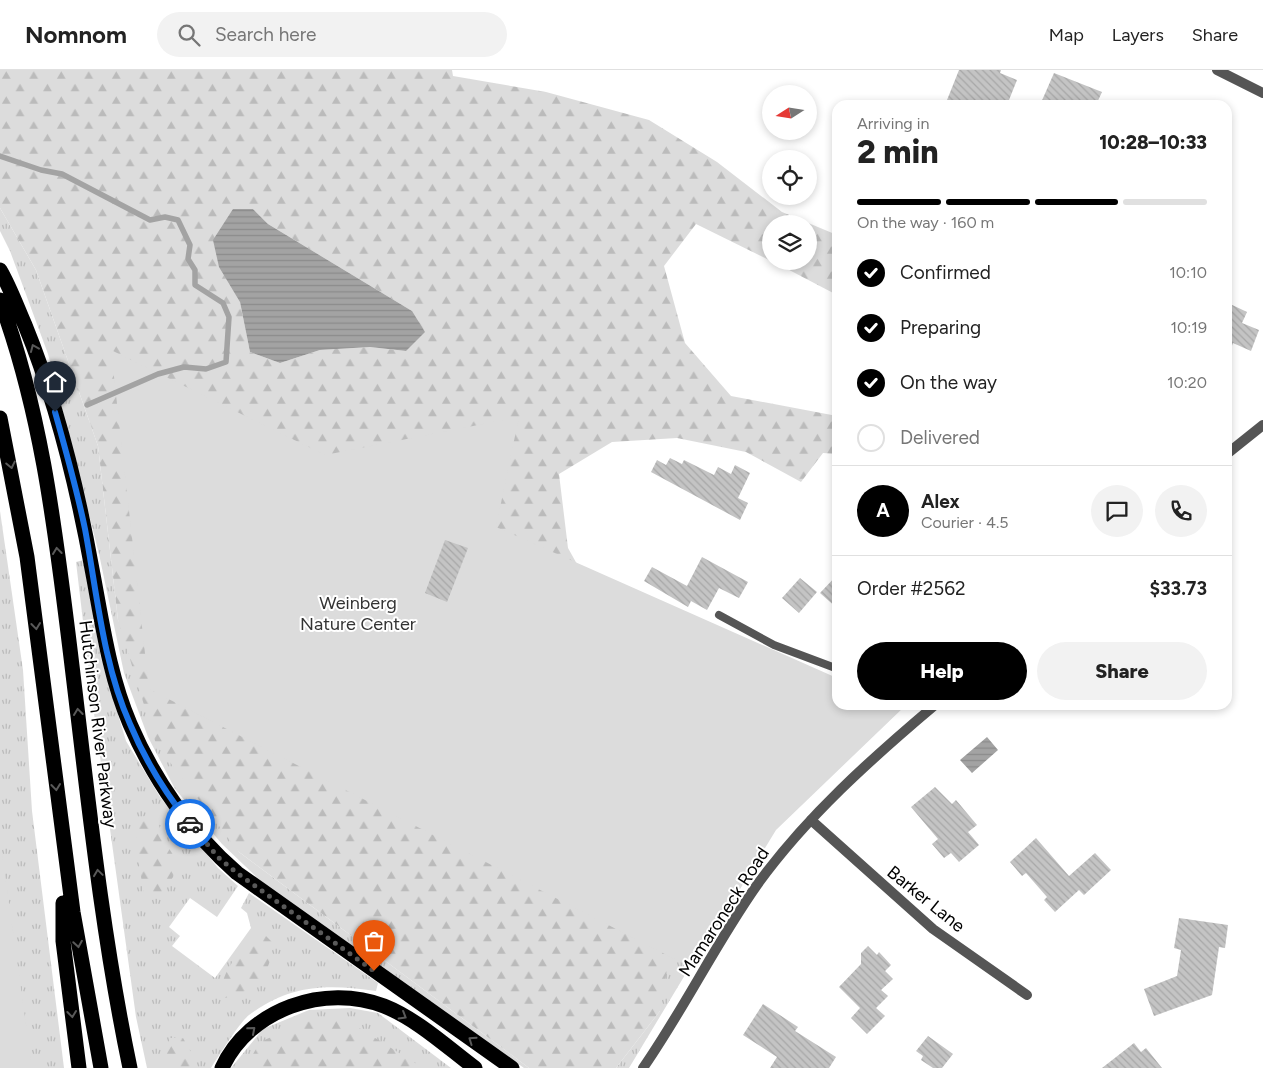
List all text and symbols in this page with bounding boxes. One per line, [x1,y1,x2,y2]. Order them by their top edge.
search box [157,12,507,57]
text: Nomnom [25,20,127,49]
icon: search [175,21,203,49]
text: Search here [215,23,316,46]
text: Map [1049,24,1084,46]
text: Layers [1112,24,1164,46]
text: Share [1192,24,1238,46]
north arrow [762,85,818,140]
map controls [762,85,817,270]
text: Arriving in [857,114,929,133]
text: 10:28–10:33 [1099,131,1207,154]
text: 2 min [857,133,939,171]
button: locate [762,150,817,205]
text: On the way · 160 m [857,213,994,232]
button: layers [762,215,817,270]
icon: check [857,259,885,287]
text: Confirmed [900,261,991,284]
text: 10:10 [1169,263,1207,282]
icon: check [857,314,885,342]
text: Preparing [900,316,981,339]
text: 10:19 [1170,318,1207,337]
one-way arrow [30,344,41,353]
pin [34,361,76,412]
icon: home [41,368,69,396]
icon: check [857,369,885,397]
text: On the way [900,371,997,394]
text: 10:20 [1167,373,1207,392]
text: Delivered [900,426,980,449]
one-way arrow [5,461,15,470]
button: chat [1091,485,1143,537]
button: phone [1155,485,1207,537]
text: Alex [921,490,960,513]
text: A [876,499,890,522]
text: Courier · 4.5 [921,513,1008,532]
one-way arrow [52,546,63,554]
text: Order #2562 [857,577,966,600]
text: $33.73 [1150,577,1207,600]
park label: Weinberg Nature Center [300,592,416,635]
street label: Hutchinson River Parkway [74,619,122,830]
one-way arrow [30,622,41,630]
button: Help [857,642,1027,700]
button: Share [1037,642,1207,700]
one-way arrow [73,707,84,715]
one-way arrow [50,783,61,791]
courier [165,799,215,849]
icon: car [176,810,204,838]
street label: Mamaroneck Road [674,843,774,981]
street label: Barker Lane [883,861,969,937]
one-way arrow [93,869,104,877]
pin [353,920,395,971]
icon: bag [360,927,388,955]
one-way arrow [72,939,82,948]
one-way arrow [397,1009,406,1019]
one-way arrow [66,1011,77,1019]
one-way arrow [246,1027,255,1036]
one-way arrow [469,1037,478,1046]

